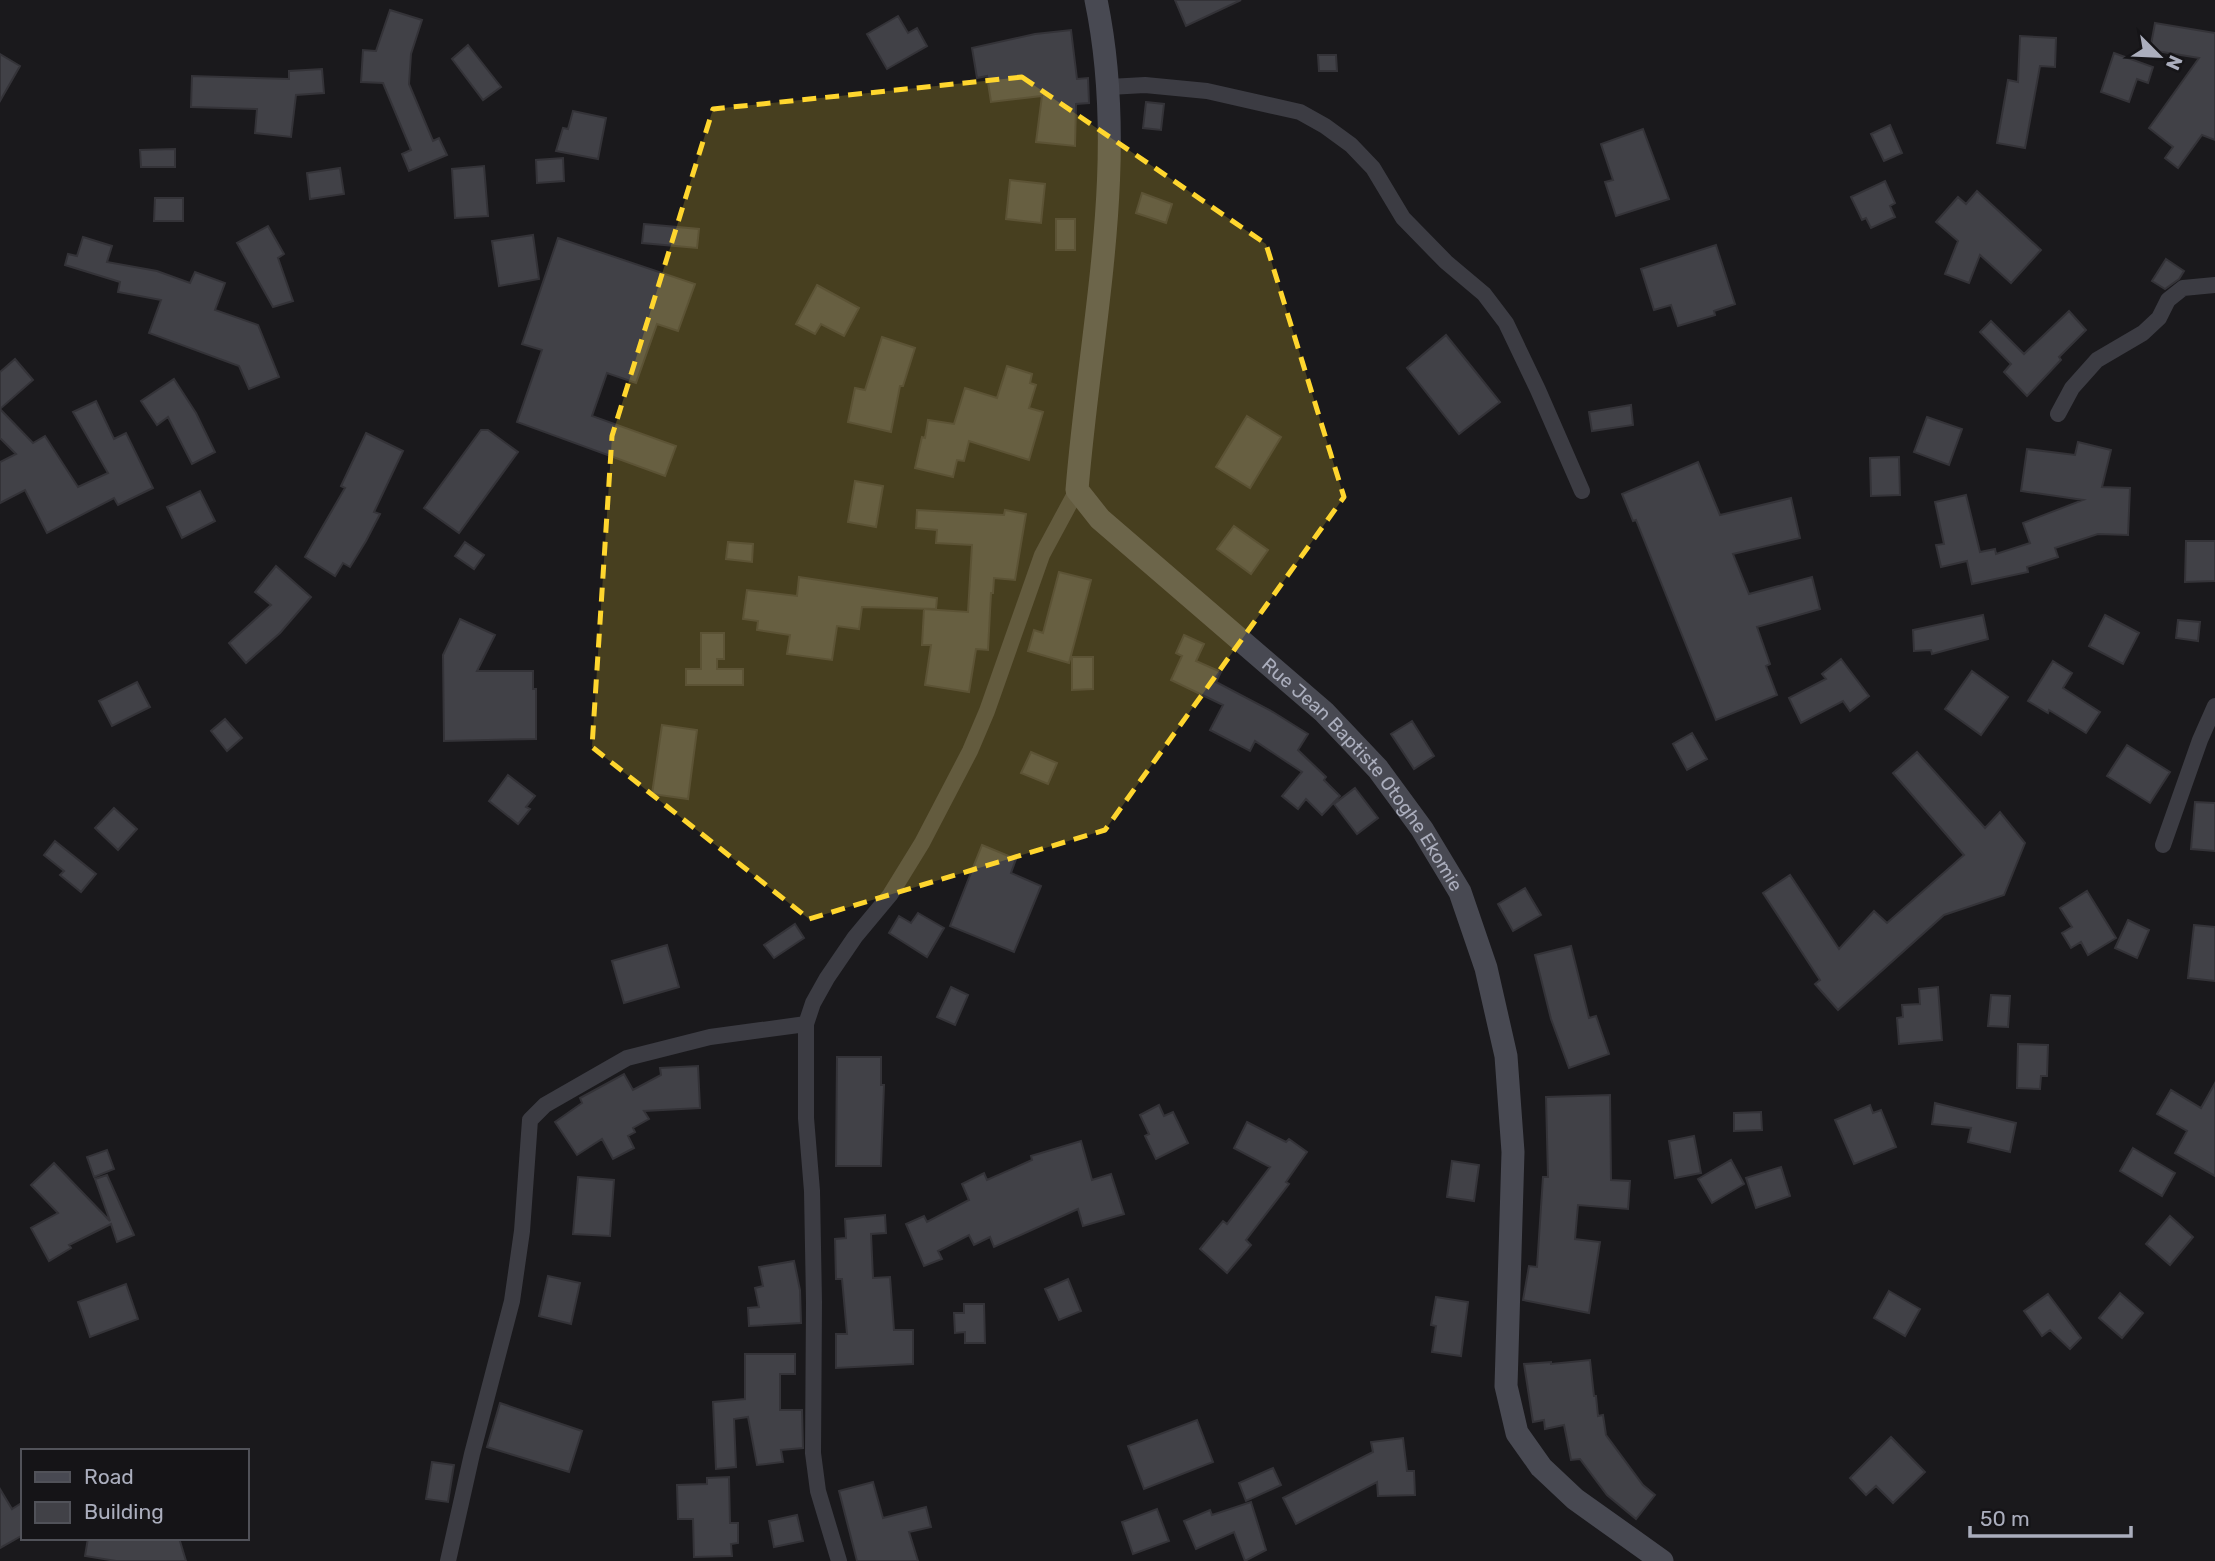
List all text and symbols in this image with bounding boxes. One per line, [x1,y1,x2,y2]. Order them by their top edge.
north arrow [2124,21,2194,91]
text: N [2161,52,2187,74]
street label: Rue Jean Baptiste Otoghe Ekomie [1258,653,1468,895]
legend [21,1449,248,1540]
text: Road [84,1464,134,1489]
scale bar [1970,1494,2131,1538]
text: Building [84,1499,164,1524]
text: 50 m [1980,1506,2030,1531]

